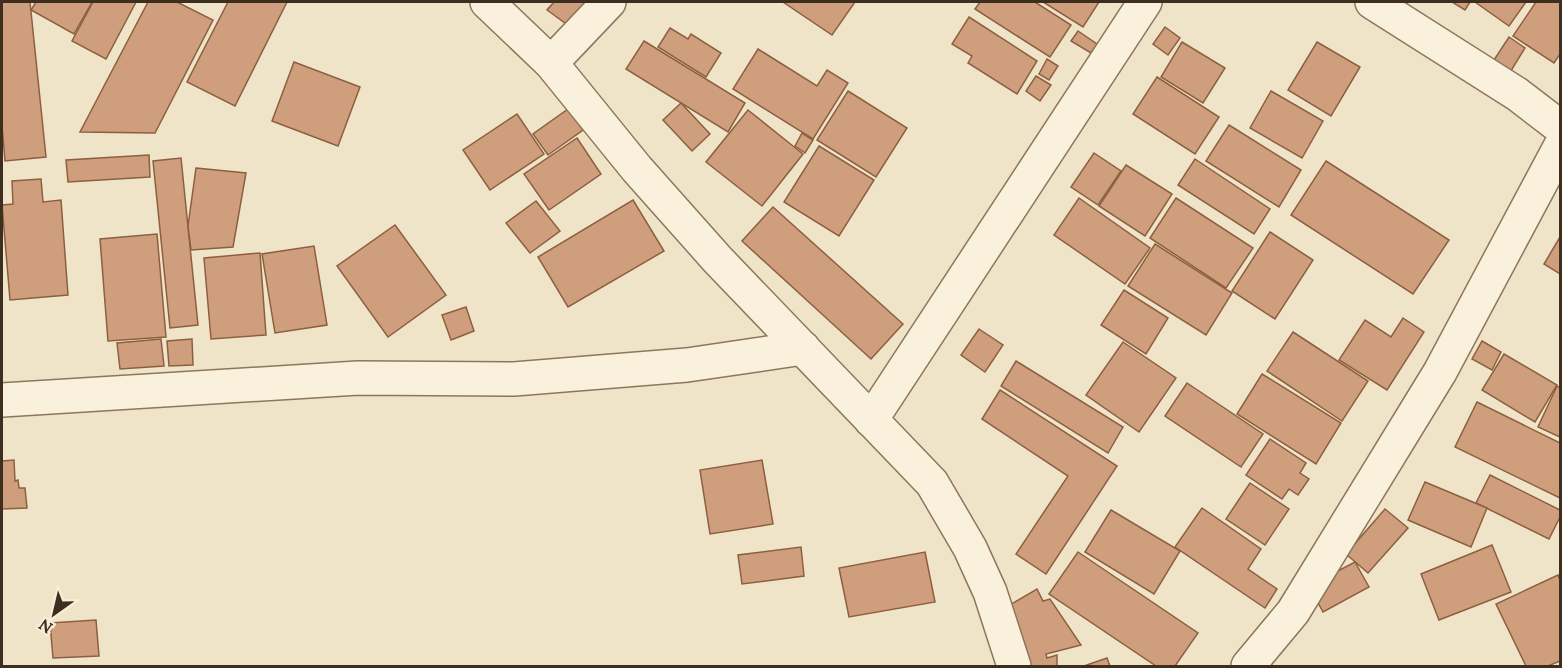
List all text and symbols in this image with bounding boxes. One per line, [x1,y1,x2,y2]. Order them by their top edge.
north arrow [24,584,84,644]
text: N [35,615,56,638]

